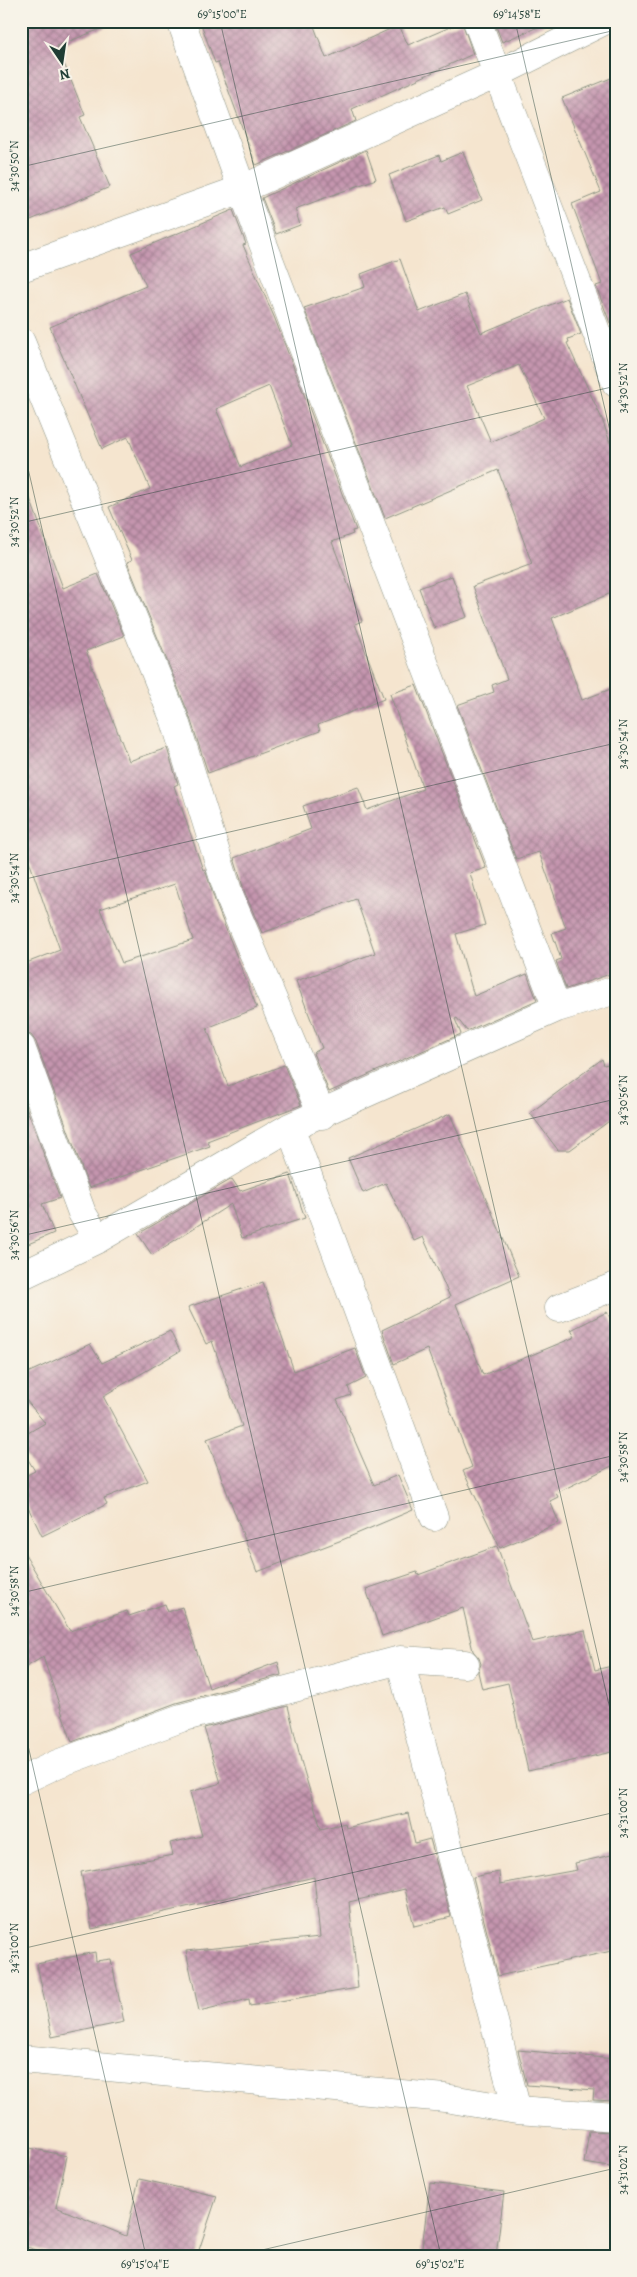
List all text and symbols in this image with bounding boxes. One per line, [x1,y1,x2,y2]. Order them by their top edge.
text: 69°15'00"E [197,6,247,22]
text: 69°14'58"E [493,6,541,22]
north arrow [38,38,88,88]
text: N [58,64,72,85]
text: 34°30'50"N [6,140,22,192]
text: 34°30'52"N [615,362,631,413]
text: 34°30'52"N [6,496,22,547]
text: 34°30'54"N [615,718,631,769]
text: 34°30'54"N [6,852,22,903]
text: 34°30'56"N [615,1074,631,1125]
text: 34°30'56"N [6,1209,22,1260]
text: 34°30'58"N [615,1431,631,1482]
text: 34°30'58"N [6,1565,22,1616]
text: 34°31'00"N [615,1788,631,1838]
text: 34°31'00"N [6,1923,22,1973]
text: 34°31'02"N [615,2145,631,2195]
text: 69°15'04"E [121,2256,169,2272]
text: 69°15'02"E [416,2256,464,2272]

